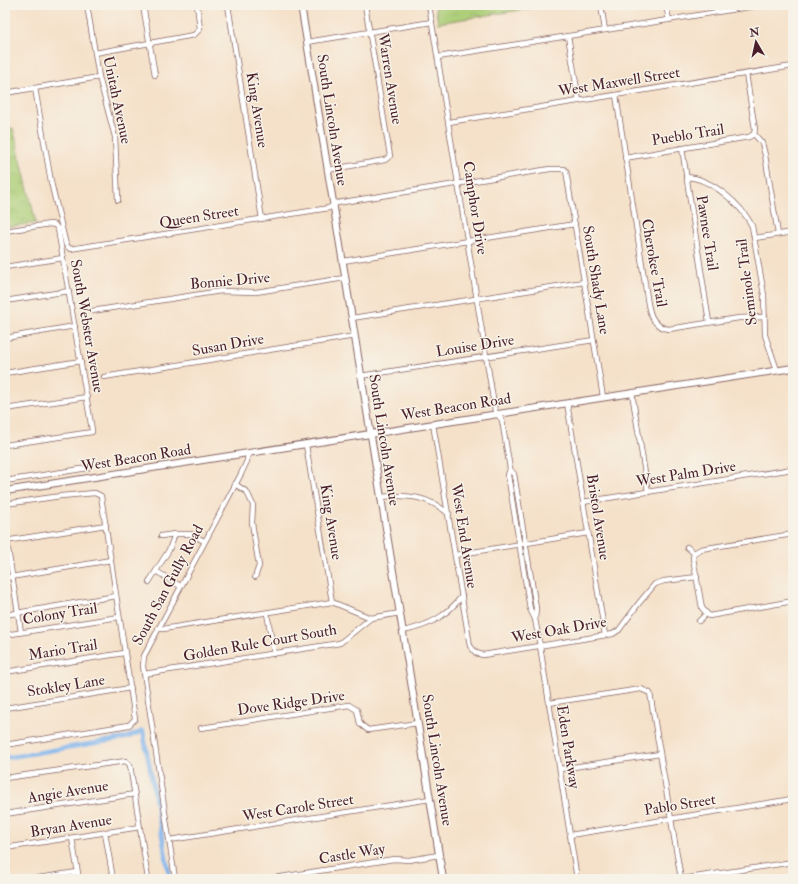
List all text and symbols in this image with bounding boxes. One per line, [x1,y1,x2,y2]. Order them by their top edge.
north arrow [736,22,776,62]
text: N [748,25,762,40]
street label: Warren Avenue [373,31,407,126]
street label: South Lincoln Avenue [312,53,352,187]
street label: Unitah Avenue [98,54,136,146]
street label: West Maxwell Street [556,63,681,101]
street label: King Avenue [242,71,272,149]
street label: Pueblo Trail [650,120,726,150]
street label: Camphor Drive [457,160,492,256]
street label: Pawnee Trail [692,194,722,272]
street label: Queen Street [158,201,240,233]
street label: Cherokee Trail [637,217,671,309]
street label: South Shady Lane [578,224,614,336]
street label: Seminole Trail [732,237,762,327]
street label: South Webster Avenue [66,258,108,394]
street label: Bonnie Drive [189,268,271,294]
street label: Susan Drive [191,329,265,361]
street label: Louise Drive [435,330,515,362]
street label: South Lincoln Avenue [364,373,404,507]
street label: West Beacon Road [399,389,513,425]
street label: West Beacon Road [79,440,193,476]
street label: West Palm Drive [634,457,737,491]
street label: Bristol Avenue [582,473,614,561]
street label: West End Avenue [446,481,482,590]
street label: King Avenue [316,483,346,561]
street label: South San Gully Road [128,521,208,648]
street label: Colony Trail [21,599,99,629]
street label: West Oak Drive [509,612,608,648]
street label: Golden Rule Court South [182,620,338,666]
street label: Mario Trail [27,635,99,665]
street label: Stokley Lane [26,670,106,702]
street label: Dove Ridge Drive [236,686,346,720]
street label: South Lincoln Avenue [417,693,457,827]
street label: Eden Parkway [552,704,584,791]
street label: Angie Avenue [25,776,110,808]
street label: West Carole Street [240,790,355,826]
street label: Pablo Street [643,790,717,820]
street label: Bryan Avenue [29,810,113,842]
street label: Castle Way [317,839,387,869]

